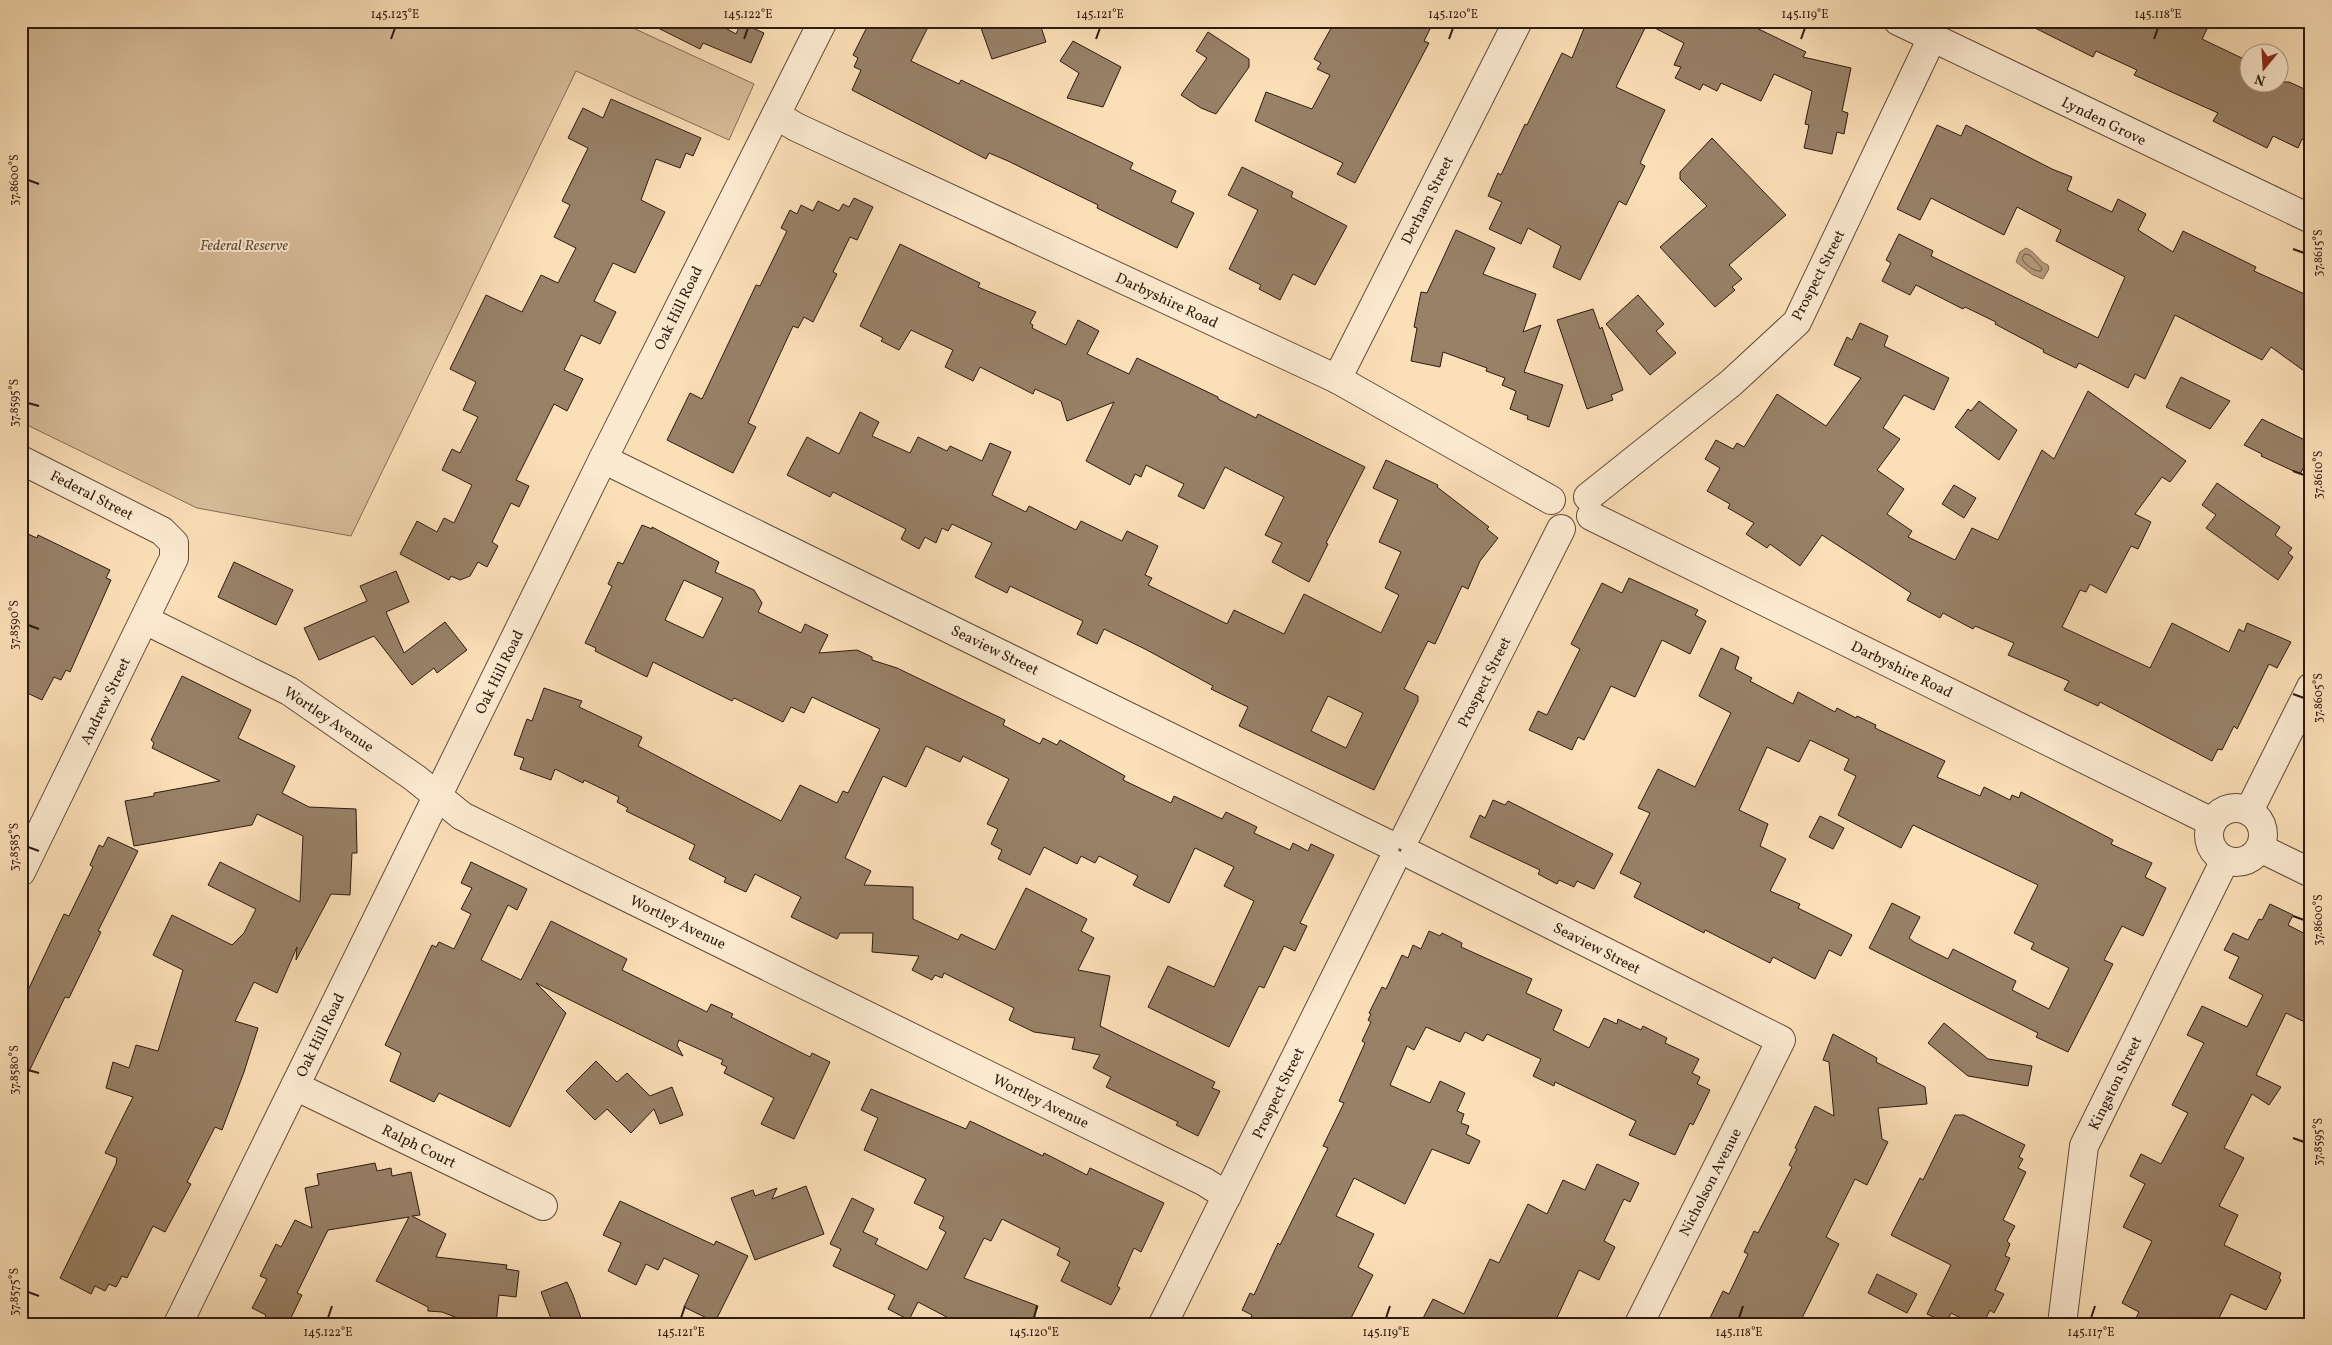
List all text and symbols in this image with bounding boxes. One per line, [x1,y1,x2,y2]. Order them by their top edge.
text: 145.123°E [371,7,419,23]
text: 145.122°E [723,7,773,23]
text: 145.121°E [1076,7,1124,23]
text: 145.120°E [1428,7,1478,23]
text: 145.119°E [1781,7,1829,23]
text: 145.118°E [2134,7,2182,23]
north arrow [2240,42,2290,92]
text: N [2253,68,2268,90]
street label: Lynden Grove [2057,93,2149,152]
street label: Derham Street [1397,153,1460,248]
text: 37.8600°S [7,154,23,206]
street label: Prospect Street [1787,227,1851,325]
text: 37.8615°S [2311,229,2327,277]
park label: Federal Reserve [200,236,289,257]
street label: Oak Hill Road [650,263,709,354]
street label: Darbyshire Road [1112,268,1221,334]
text: 37.8595°S [7,379,23,427]
text: 37.8610°S [2311,451,2327,499]
street label: Federal Street [46,466,137,526]
text: 37.8590°S [7,600,23,650]
street label: Seaview Street [947,621,1042,682]
street label: Oak Hill Road [471,627,530,718]
street label: Prospect Street [1453,634,1517,732]
street label: Darbyshire Road [1847,637,1956,704]
street label: Andrew Street [76,654,137,749]
text: 37.8605°S [2311,673,2327,723]
street label: Wortley Avenue [279,682,377,758]
text: 37.8585°S [7,823,23,871]
street label: Wortley Avenue [626,891,729,956]
text: 37.8600°S [2311,894,2327,946]
street label: Seaview Street [1549,918,1644,980]
street label: Oak Hill Road [292,990,351,1081]
street label: Kingston Street [2085,1033,2148,1134]
street label: Prospect Street [1248,1044,1311,1143]
text: 37.8580°S [7,1045,23,1095]
street label: Wortley Avenue [989,1070,1092,1135]
text: 37.8595°S [2311,1118,2327,1166]
street label: Ralph Court [378,1120,459,1174]
street label: Nicholson Avenue [1675,1125,1748,1240]
text: 37.8575°S [7,1268,23,1316]
text: 145.122°E [303,1325,353,1341]
text: 145.121°E [657,1325,705,1341]
text: 145.120°E [1009,1325,1059,1341]
text: 145.119°E [1362,1325,1410,1341]
text: 145.118°E [1715,1325,1763,1341]
text: 145.117°E [2068,1325,2114,1341]

